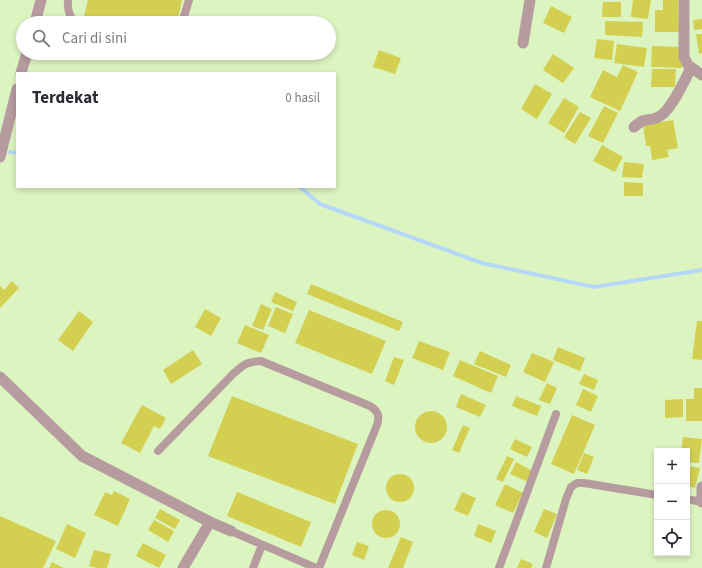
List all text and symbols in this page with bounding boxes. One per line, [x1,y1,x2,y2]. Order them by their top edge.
search box [16,16,336,60]
icon: search [30,27,52,49]
text: Cari di sini [62,28,127,49]
text: Terdekat [32,86,98,110]
text: 0 hasil [285,89,320,107]
map controls [654,448,690,556]
button: + [654,448,690,484]
button: − [654,484,690,520]
button: locate [654,520,690,556]

